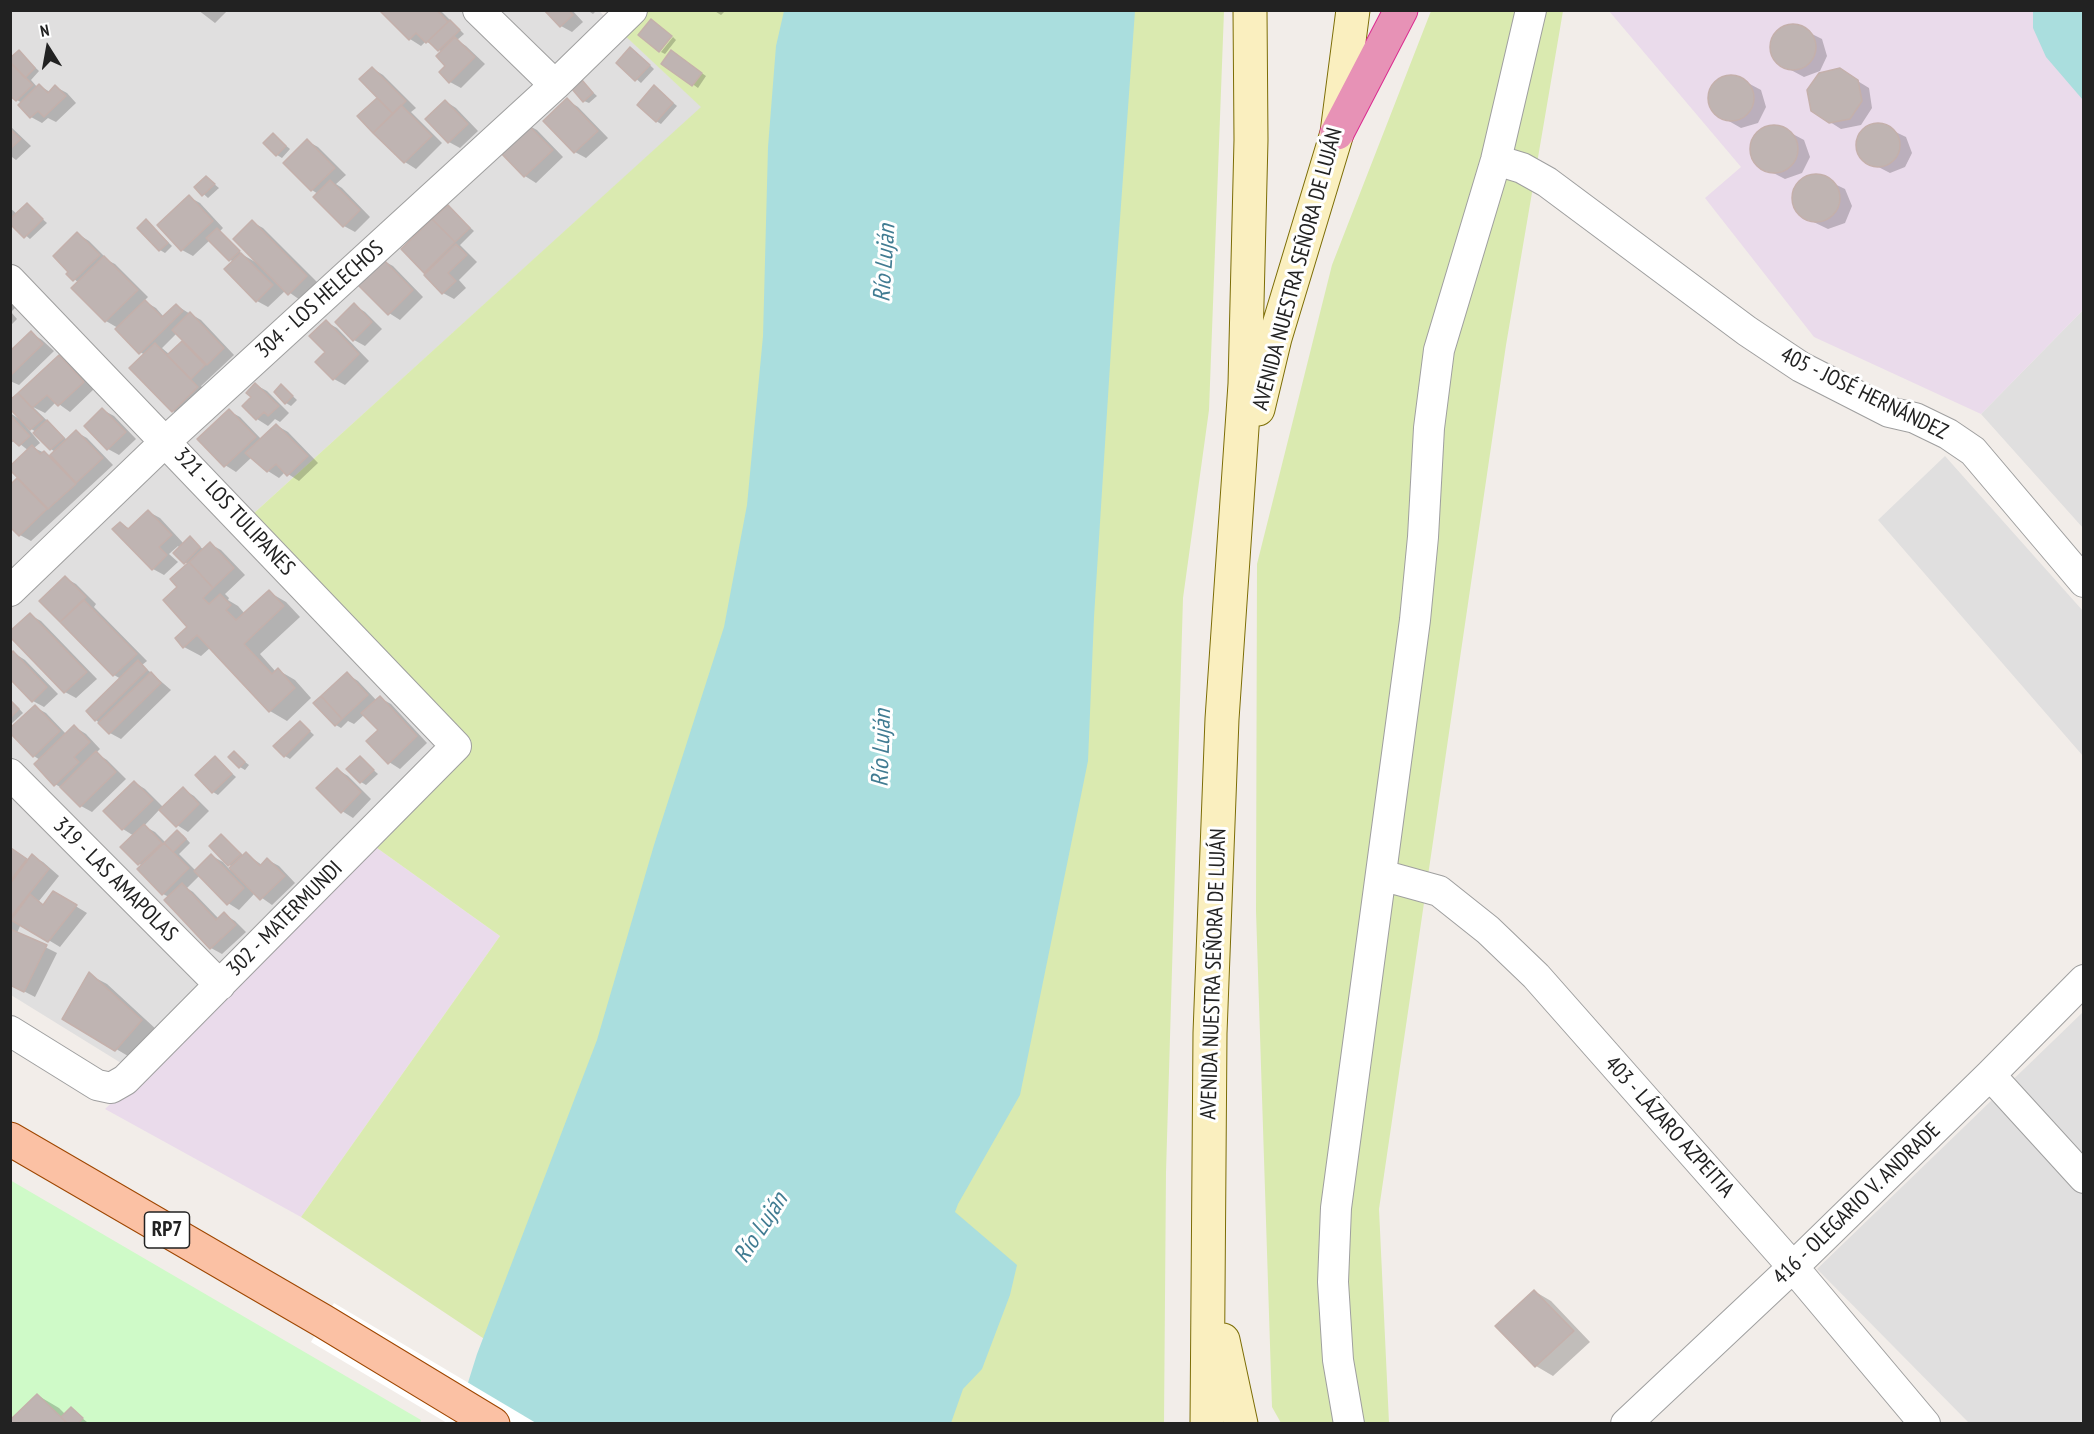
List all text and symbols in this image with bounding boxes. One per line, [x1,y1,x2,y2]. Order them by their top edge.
north arrow [18,18,78,78]
text: N [38,20,51,41]
street label: AVENIDA NUESTRA SEÑORA DE LUJÁN [1248,125,1348,413]
water label: Río Luján [868,223,902,303]
street label: 304 - LOS HELECHOS [251,236,389,364]
street label: 405 - JOSÉ HERNÁNDEZ [1776,342,1952,446]
street label: 321 - LOS TULIPANES [168,443,300,581]
water label: Río Luján [866,709,898,787]
street label: 319 - LAS AMAPOLAS [47,812,183,948]
street label: AVENIDA NUESTRA SEÑORA DE LUJÁN [1196,828,1232,1120]
street label: 302 - MATERMUNDI [222,856,348,982]
street label: 403 - LÁZARO AZPEITIA [1599,1051,1739,1203]
street label: 416 - OLEGARIO V. ANDRADE [1768,1117,1946,1291]
water label: Río Luján [728,1188,794,1268]
road number: RP7 [144,1212,190,1248]

